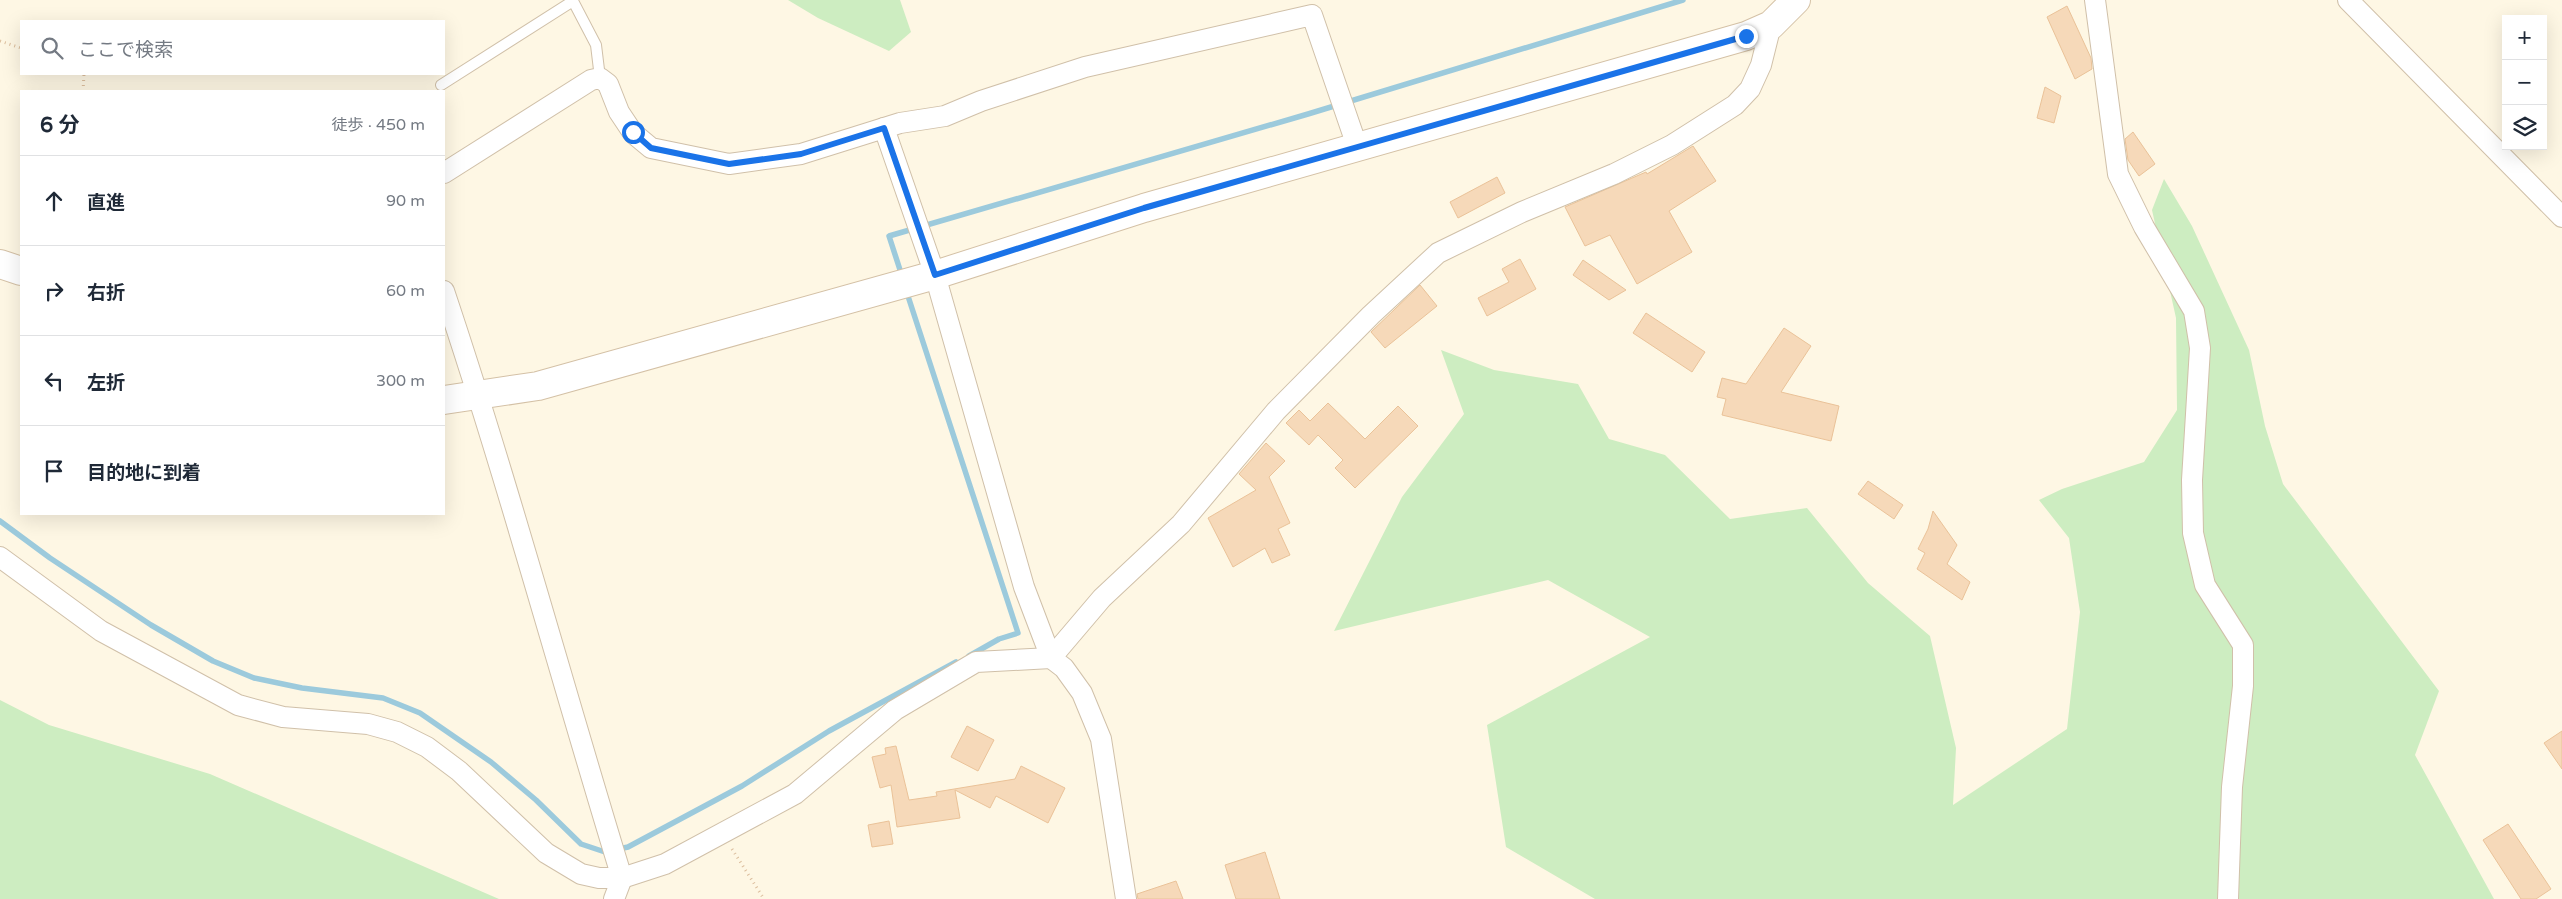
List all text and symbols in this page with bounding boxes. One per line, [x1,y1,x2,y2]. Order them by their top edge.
map controls [2502,15,2547,150]
button: + [2502,15,2547,60]
search box [20,20,445,75]
route end [1735,25,1758,48]
icon: search [38,34,66,62]
text: ここで検索 [78,39,173,61]
button: − [2502,60,2547,105]
button: layers [2502,105,2547,150]
text: 6 分 [40,113,80,138]
text: 徒歩 · 450 m [332,115,425,135]
route start [622,121,645,144]
icon: ahead [40,187,68,215]
text: 90 m [386,191,425,211]
text: 直進 [87,192,125,214]
icon: right [40,277,68,305]
text: 60 m [386,281,425,301]
text: 右折 [87,282,125,304]
icon: left [40,367,68,395]
text: 300 m [376,371,425,391]
text: 左折 [87,372,125,394]
icon: arrive [40,457,68,485]
text: 目的地に到着 [87,462,201,484]

